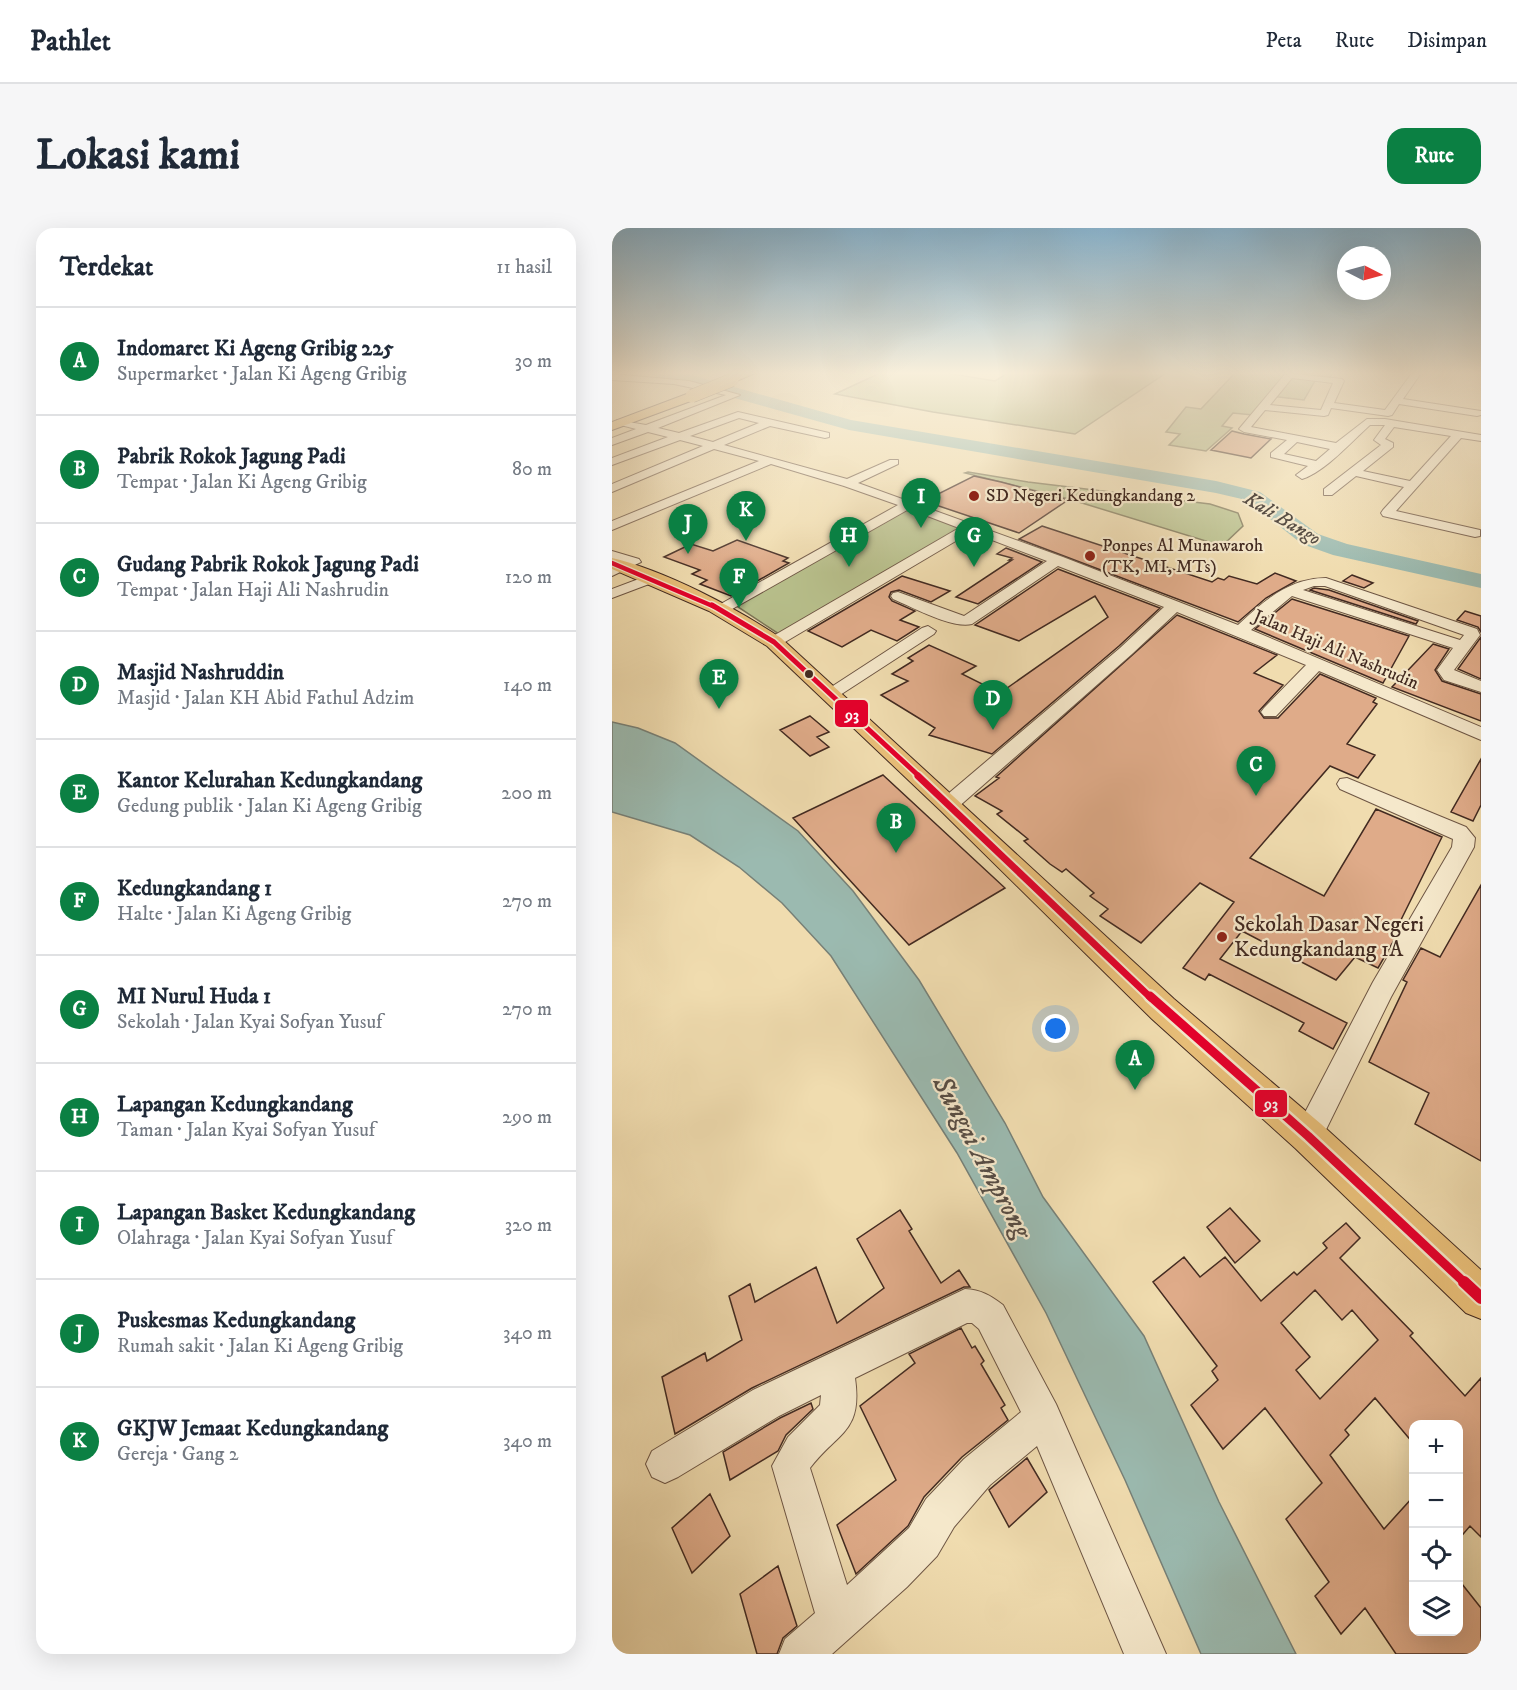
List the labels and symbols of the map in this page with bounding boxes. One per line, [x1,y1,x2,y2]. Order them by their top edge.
north arrow [1337,246,1391,300]
pin: I [902,478,940,528]
place label: SD Negeri Kedungkandang 2 [986,485,1195,507]
water label: Kali Bango [1238,486,1325,552]
marker: SD Negeri Kedungkandang 2 [967,489,981,503]
pin: K [726,492,766,541]
pin: J [668,504,708,554]
pin: H [830,518,868,567]
pin: G [954,518,994,567]
place label: Ponpes Al Munawaroh (TK, MI, MTs) [1102,535,1264,578]
marker: Ponpes Al Munawaroh (TK, MI, MTs) [1083,549,1097,563]
pin: F [720,558,758,608]
street label: Jalan Haji Ali Nashrudin [1248,604,1423,695]
pin: E [700,660,738,709]
unlabelled marker [803,668,815,680]
pin: D [974,680,1012,730]
line badge: 93 [834,699,869,728]
text: 93 [844,705,859,725]
pin: C [1236,746,1276,796]
pin: B [876,804,916,853]
place label: Sekolah Dasar Negeri Kedungkandang 1A [1234,911,1424,963]
marker: Sekolah Dasar Negeri Kedungkandang 1A [1215,930,1229,944]
your location [1041,1014,1070,1043]
pin: A [1116,1040,1154,1090]
water label: Sungai Amprong [924,1069,1041,1247]
line badge: 93 [1254,1089,1288,1118]
text: 93 [1263,1094,1278,1114]

